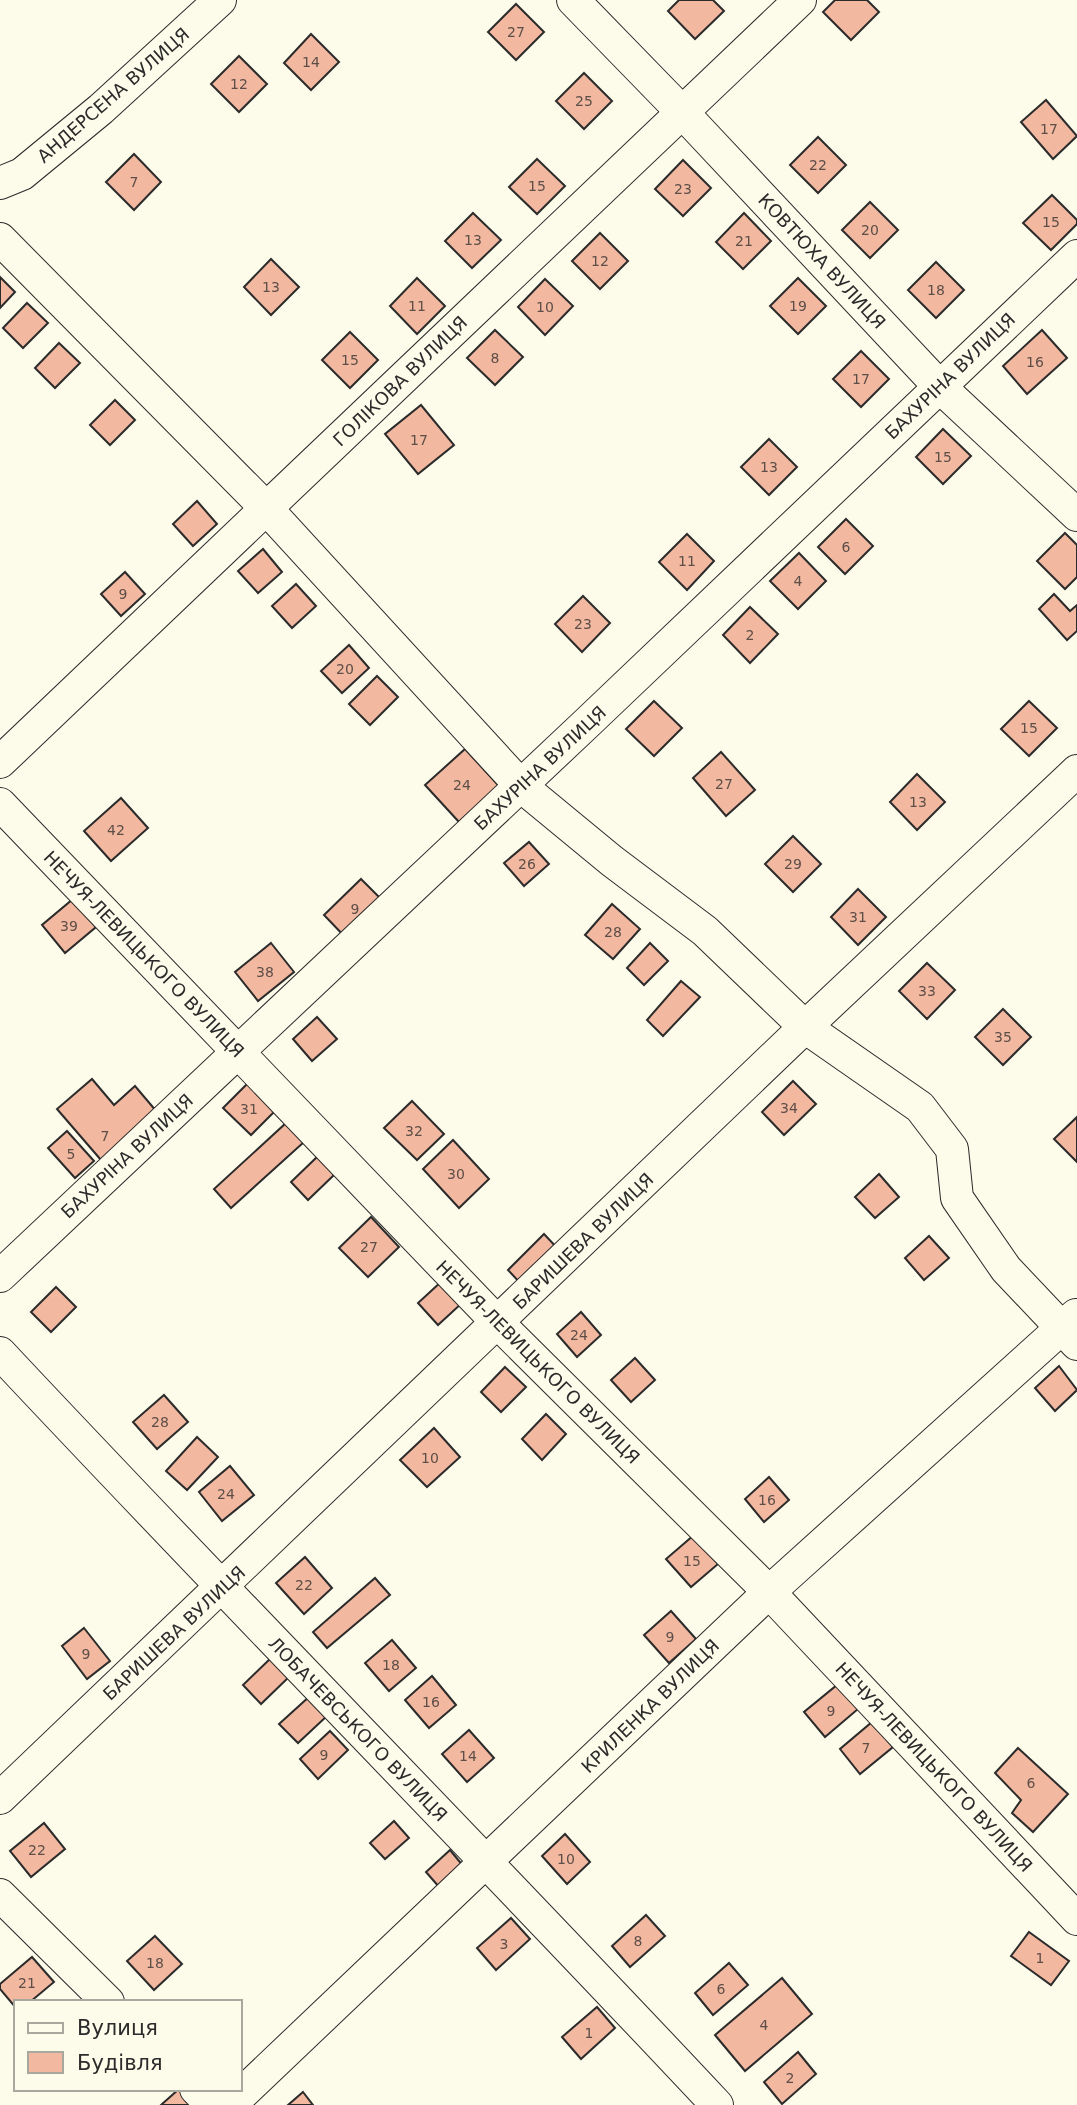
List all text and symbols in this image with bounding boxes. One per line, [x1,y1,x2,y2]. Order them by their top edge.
street label: АНДЕРСЕНА ВУЛИЦЯ [33,23,193,167]
house number: 27 [507,24,525,40]
house number: 14 [302,54,320,70]
house number: 12 [230,76,248,92]
house number: 25 [575,93,593,109]
house number: 17 [1040,121,1058,137]
house number: 22 [809,157,827,173]
house number: 7 [130,174,138,190]
house number: 15 [528,178,546,194]
house number: 23 [674,181,692,197]
street label: КОВТЮХА ВУЛИЦЯ [754,189,890,333]
house number: 15 [1042,214,1060,230]
house number: 20 [861,222,879,238]
house number: 13 [464,232,482,248]
house number: 21 [735,233,753,249]
house number: 12 [591,253,609,269]
house number: 13 [262,279,280,295]
house number: 18 [927,282,945,298]
house number: 11 [408,298,426,314]
house number: 19 [789,298,807,314]
house number: 10 [536,299,554,315]
street label: БАХУРІНА ВУЛИЦЯ [881,309,1019,443]
street label: ГОЛІКОВА ВУЛИЦЯ [329,312,471,450]
house number: 8 [491,350,499,366]
house number: 15 [341,352,359,368]
house number: 16 [1026,354,1044,370]
house number: 17 [852,371,870,387]
house number: 17 [410,432,428,448]
house number: 15 [934,449,952,465]
house number: 13 [760,459,778,475]
house number: 6 [842,539,851,555]
house number: 11 [678,553,696,569]
house number: 4 [794,573,803,589]
house number: 9 [119,586,127,602]
house number: 23 [574,616,592,632]
house number: 2 [746,627,754,643]
house number: 20 [336,661,354,677]
street label: БАХУРІНА ВУЛИЦЯ [470,701,610,835]
house number: 15 [1020,720,1038,736]
house number: 27 [715,776,733,792]
house number: 24 [453,777,471,793]
house number: 13 [909,794,927,810]
house number: 42 [107,822,125,838]
street label: НЕЧУЯ-ЛЕВИЦЬКОГО ВУЛИЦЯ [40,846,248,1062]
house number: 26 [518,856,536,872]
house number: 29 [784,856,802,872]
house number: 9 [351,901,359,917]
house number: 31 [849,909,867,925]
house number: 39 [60,918,78,934]
house number: 28 [604,924,622,940]
house number: 38 [256,964,274,980]
house number: 33 [918,983,936,999]
house number: 35 [994,1029,1012,1045]
street label: БАХУРІНА ВУЛИЦЯ [57,1089,197,1223]
house number: 34 [780,1100,798,1116]
house number: 31 [240,1101,258,1117]
house number: 32 [405,1123,423,1139]
house number: 7 [101,1128,109,1144]
house number: 5 [67,1146,75,1162]
house number: 30 [447,1166,465,1182]
street label: БАРИШЕВА ВУЛИЦЯ [509,1169,657,1313]
house number: 27 [360,1239,378,1255]
street label: НЕЧУЯ-ЛЕВИЦЬКОГО ВУЛИЦЯ [432,1256,644,1468]
house number: 24 [570,1327,588,1343]
house number: 28 [151,1414,169,1430]
house number: 10 [421,1450,439,1466]
house number: 24 [217,1486,235,1502]
house number: 16 [758,1492,776,1508]
house number: 15 [683,1553,701,1569]
street label: БАРИШЕВА ВУЛИЦЯ [99,1562,249,1704]
house number: 22 [295,1577,313,1593]
house number: 9 [666,1629,674,1645]
street label: ЛОБАЧЕВСЬКОГО ВУЛИЦЯ [264,1633,452,1825]
street label: КРИЛЕНКА ВУЛИЦЯ [577,1635,723,1777]
house number: 9 [82,1646,90,1662]
house number: 18 [382,1657,400,1673]
street label: НЕЧУЯ-ЛЕВИЦЬКОГО ВУЛИЦЯ [831,1658,1037,1876]
house number: 16 [422,1694,440,1710]
house number: 9 [827,1703,835,1719]
house number: 7 [862,1740,870,1756]
house number: 9 [320,1747,328,1763]
house number: 14 [459,1748,477,1764]
house number: 6 [1027,1775,1036,1791]
house number: 22 [28,1842,46,1858]
house number: 10 [557,1851,575,1867]
house number: 8 [634,1933,642,1949]
house number: 3 [500,1936,508,1952]
house number: 1 [1036,1950,1044,1966]
house number: 18 [146,1955,164,1971]
house number: 21 [18,1975,36,1991]
house number: 6 [717,1981,726,1997]
legend [14,2000,242,2091]
text: Вулиця [77,2016,158,2040]
house number: 4 [760,2017,769,2033]
house number: 1 [585,2025,593,2041]
text: Будівля [77,2051,163,2075]
house number: 2 [786,2070,794,2086]

